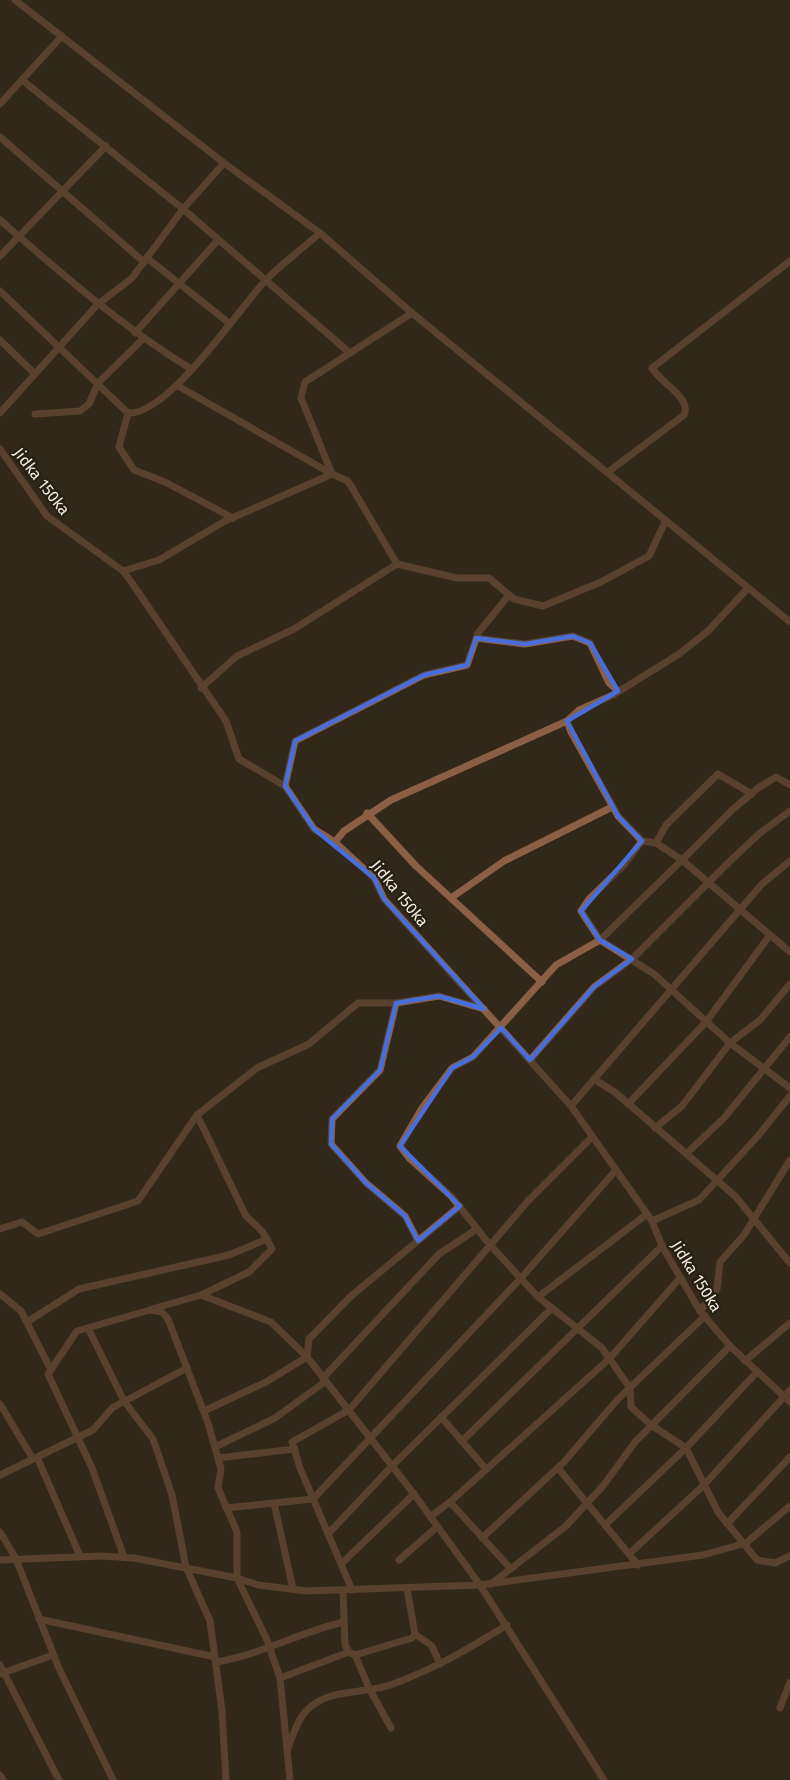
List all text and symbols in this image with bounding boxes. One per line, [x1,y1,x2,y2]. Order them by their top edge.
street label: Jidka 150ka [9,444,74,519]
street label: Jidka 150ka [367,856,432,931]
street label: Jidka 150ka [667,1237,726,1315]

